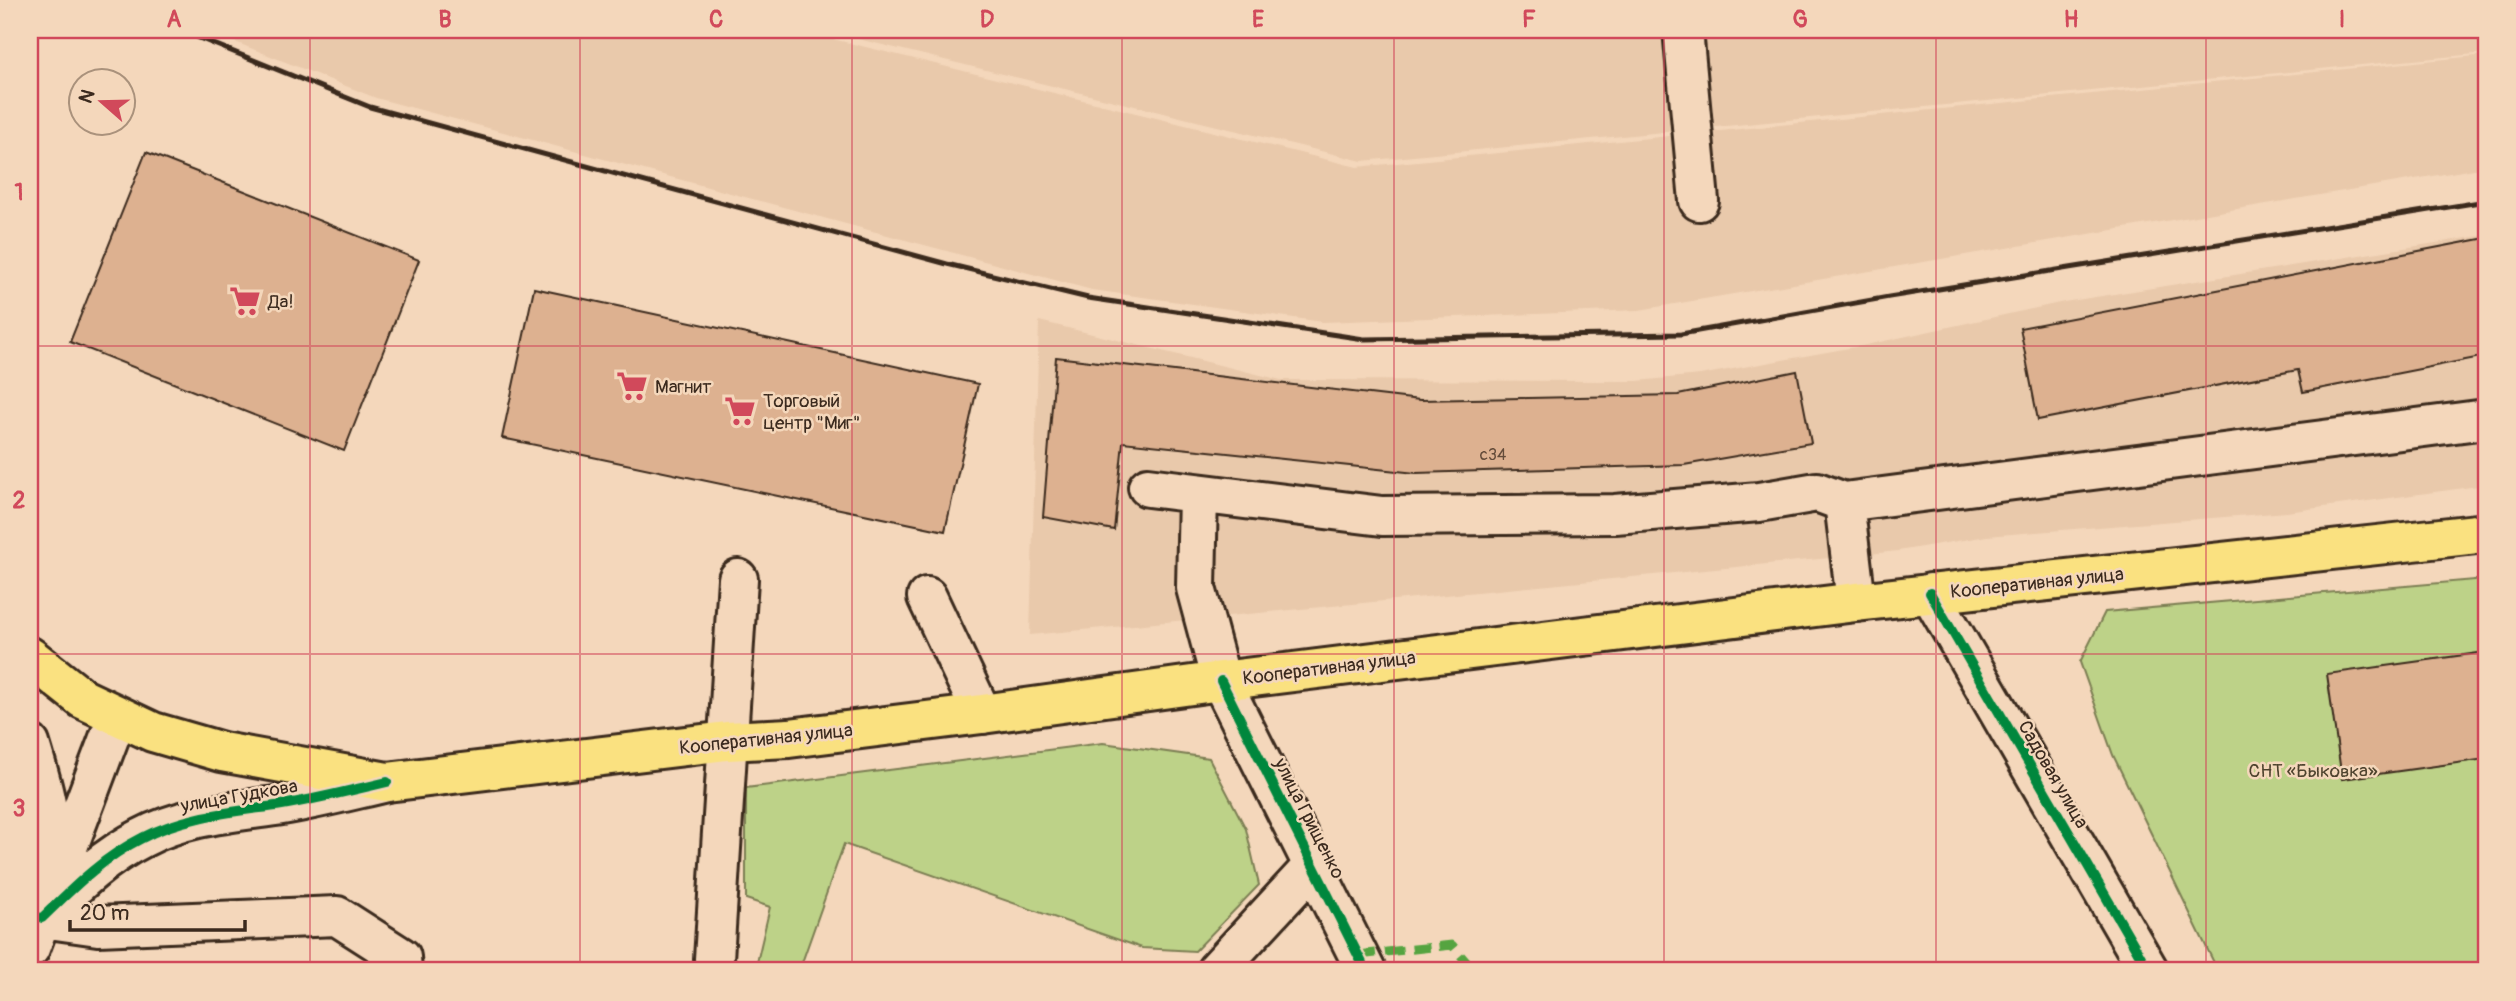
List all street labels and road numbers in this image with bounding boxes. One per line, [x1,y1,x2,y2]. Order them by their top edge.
street label: Кооперативная улица [1949,562,2125,604]
street label: Кооперативная улица [1241,645,1417,691]
street label: Садовая улица [2013,716,2094,833]
street label: Кооперативная улица [678,718,854,760]
street label: улица Грищенко [1268,753,1350,883]
street label: улица Гудкова [178,774,300,818]

